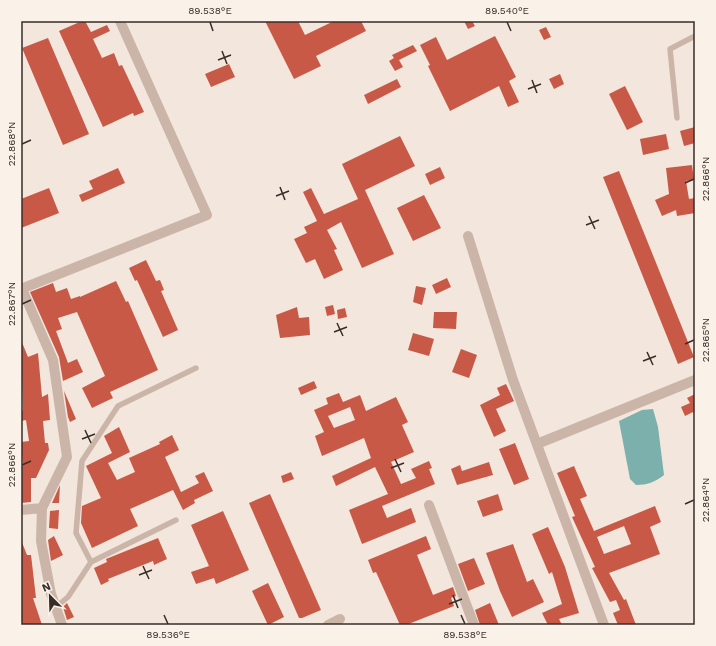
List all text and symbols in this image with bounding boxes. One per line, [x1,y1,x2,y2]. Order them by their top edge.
text: 89.538°E [188,5,232,16]
text: 89.540°E [485,5,529,16]
text: 22.868°N [6,122,17,166]
text: 22.866°N [700,157,711,201]
text: 22.867°N [6,282,17,326]
text: 22.865°N [700,318,711,362]
text: 22.866°N [6,443,17,487]
text: 22.864°N [700,478,711,522]
north arrow [30,576,70,616]
text: N [40,580,53,595]
text: 89.536°E [146,629,190,640]
text: 89.538°E [443,629,487,640]

